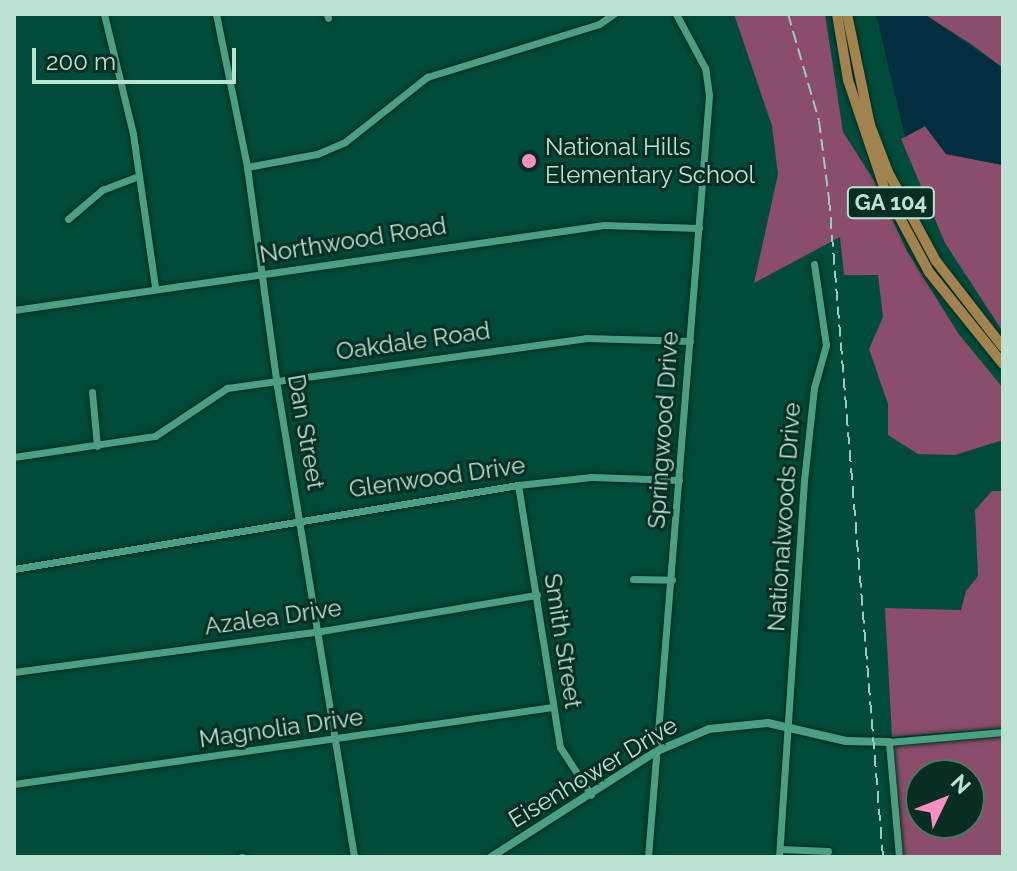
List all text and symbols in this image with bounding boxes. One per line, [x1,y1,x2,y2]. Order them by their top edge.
scale bar [36,32,240,82]
text: 200 m [46,47,116,76]
place label: National Hills Elementary School [545,133,756,189]
marker: National Hills Elementary School [520,152,538,170]
road number: GA 104 [845,185,937,221]
street label: Northwood Road [257,211,449,269]
street label: Oakdale Road [334,316,492,366]
street label: Springwood Drive [642,330,684,530]
street label: Dan Street [282,372,330,492]
street label: Nationalwoods Drive [762,401,806,633]
street label: Glenwood Drive [347,450,527,504]
street label: Smith Street [538,571,588,711]
street label: Azalea Drive [203,593,343,641]
street label: Magnolia Drive [197,702,365,754]
street label: Eisenhower Drive [503,710,683,834]
north arrow [905,759,985,839]
text: N [946,769,976,799]

